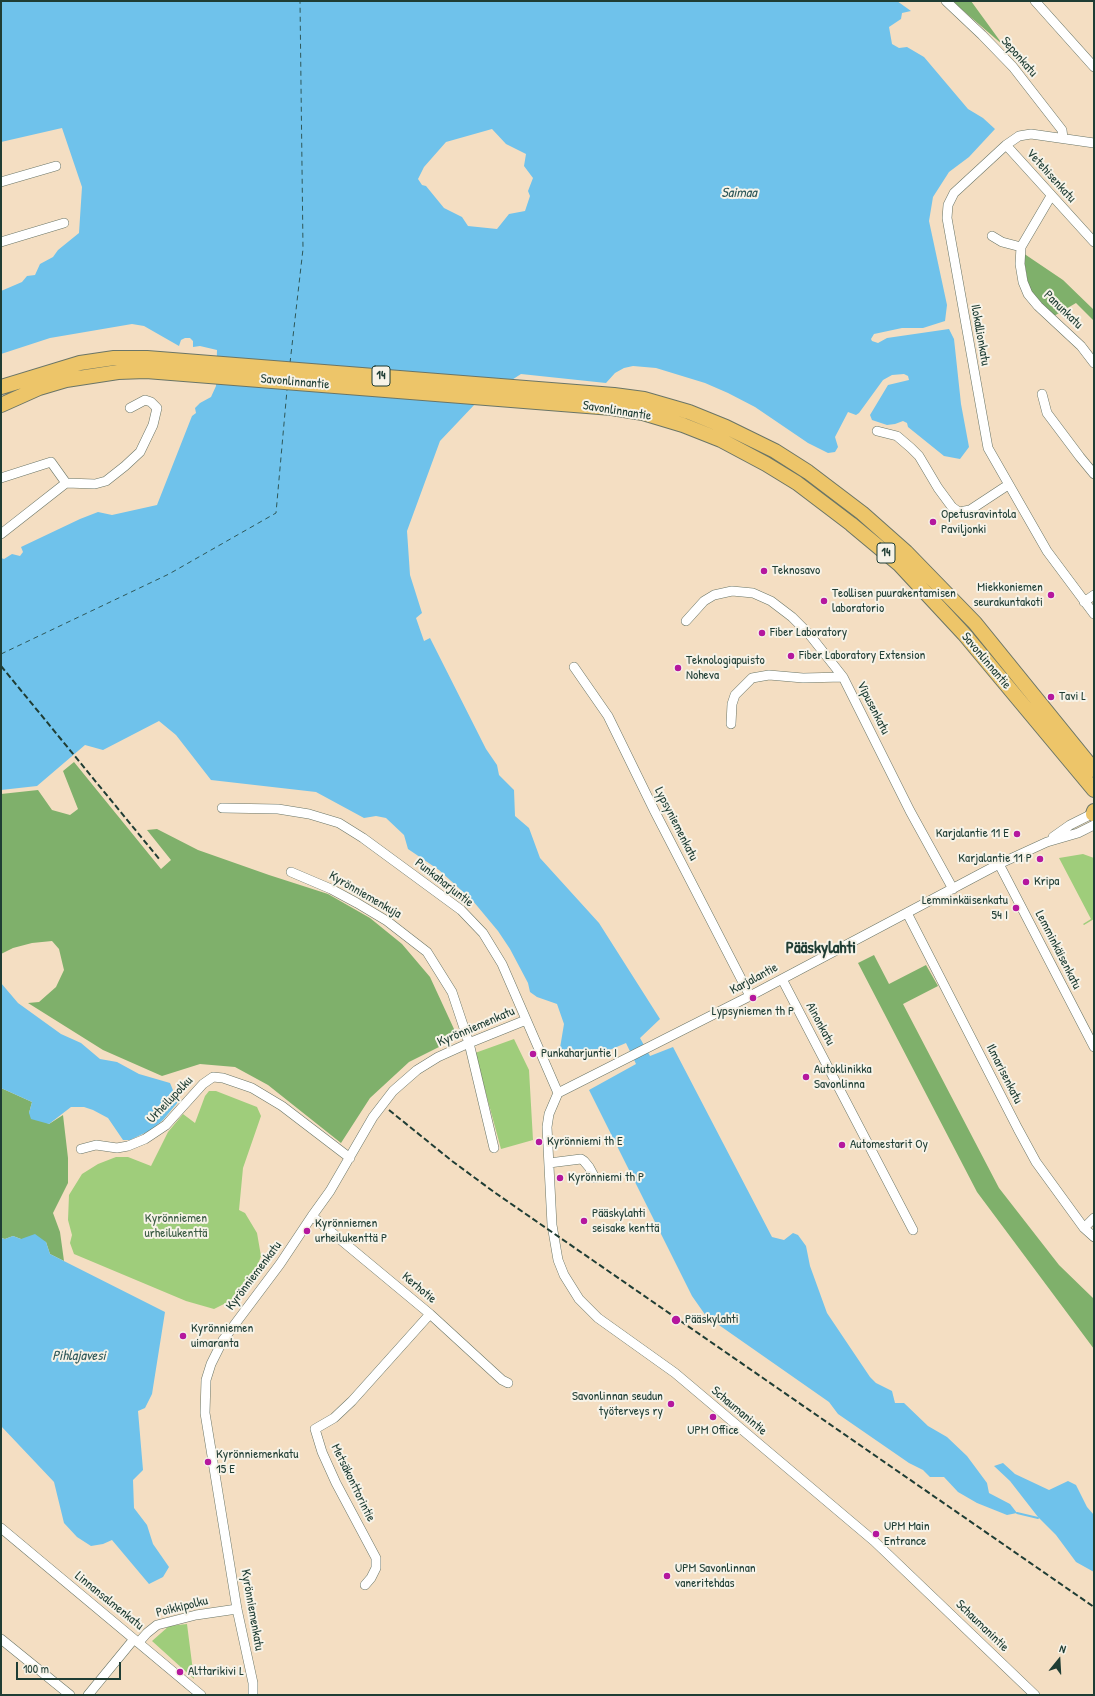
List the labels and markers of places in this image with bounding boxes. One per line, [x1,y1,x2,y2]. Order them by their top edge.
place label: Opetusravintola Paviljonki [941,507,1016,538]
marker: Opetusravintola Paviljonki [928,517,938,527]
place label: Teknosavo [772,563,820,579]
marker: Teknosavo [759,566,769,576]
place label: Miekkoniemen seurakuntakoti [973,580,1043,611]
place label: Teollisen puurakentamisen laboratorio [832,586,956,617]
marker: Miekkoniemen seurakuntakoti [1046,590,1056,600]
marker: Teollisen puurakentamisen laboratorio [819,596,829,606]
place label: Fiber Laboratory [770,625,847,641]
marker: Fiber Laboratory [757,628,767,638]
place label: Fiber Laboratory Extension [799,648,925,664]
marker: Fiber Laboratory Extension [786,651,796,661]
place label: Teknologiapuisto Noheva [686,653,765,684]
marker: Teknologiapuisto Noheva [673,663,683,673]
place label: Tavi L [1059,689,1086,705]
marker: Tavi L [1046,692,1056,702]
place label: Karjalantie 11 E [936,826,1009,842]
marker: Karjalantie 11 E [1012,829,1022,839]
place label: Karjalantie 11 P [958,851,1032,867]
marker: Karjalantie 11 P [1035,854,1045,864]
place label: Kripa [1034,874,1059,890]
marker: Kripa [1021,877,1031,887]
place label: Lemminkäisenkatu 54 I [922,893,1008,924]
marker: Lemminkäisenkatu 54 I [1011,903,1021,913]
marker: Lypsyniemen th P [748,993,758,1003]
place label: Lypsyniemen th P [712,1004,794,1020]
place label: Punkaharjuntie I [541,1046,617,1062]
marker: Punkaharjuntie I [528,1049,538,1059]
place label: Autoklinikka Savonlinna [814,1062,872,1093]
marker: Autoklinikka Savonlinna [801,1072,811,1082]
place label: Kyrönniemi th E [547,1134,623,1150]
marker: Kyrönniemi th E [534,1137,544,1147]
place label: Automestarit Oy [850,1137,928,1153]
marker: Automestarit Oy [837,1140,847,1150]
place label: Kyrönniemi th P [568,1170,644,1186]
marker: Kyrönniemi th P [555,1173,565,1183]
place label: Pääskylahti seisake kenttä [592,1206,659,1237]
place label: Kyrönniemen urheilukenttä P [315,1216,387,1247]
marker: Pääskylahti seisake kenttä [579,1216,589,1226]
marker: Kyrönniemen urheilukenttä P [302,1226,312,1236]
place label: Pääskylahti [685,1312,739,1328]
marker: Pääskylahti [670,1314,682,1326]
place label: Kyrönniemen uimaranta [191,1321,253,1352]
marker: Kyrönniemen uimaranta [178,1331,188,1341]
place label: Savonlinnan seudun työterveys ry [572,1389,663,1420]
marker: Savonlinnan seudun työterveys ry [666,1399,676,1409]
marker: UPM Office [708,1412,718,1422]
place label: UPM Office [687,1423,739,1439]
place label: Kyrönniemenkatu 15 E [216,1447,298,1478]
marker: Kyrönniemenkatu 15 E [203,1457,213,1467]
place label: UPM Main Entrance [884,1519,930,1550]
marker: UPM Main Entrance [871,1529,881,1539]
place label: UPM Savonlinnan vaneritehdas [675,1561,756,1592]
marker: UPM Savonlinnan vaneritehdas [662,1571,672,1581]
place label: Alttarikivi L [188,1664,244,1680]
marker: Alttarikivi L [175,1667,185,1677]

